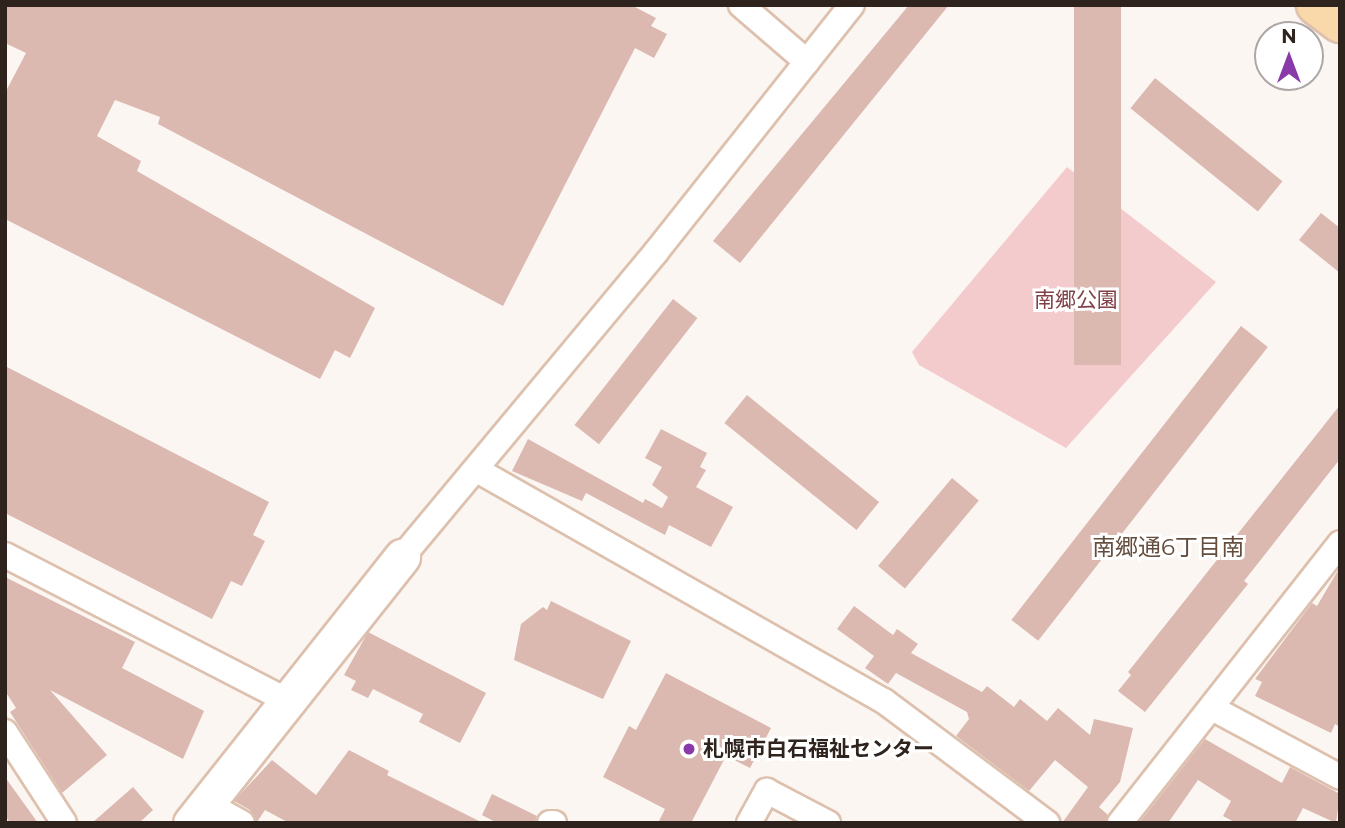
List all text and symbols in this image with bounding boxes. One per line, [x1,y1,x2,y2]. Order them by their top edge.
north arrow [1254,21,1324,91]
text: N [1281,25,1297,48]
park label: 南郷公園 [1034,287,1118,313]
district label: 南郷通6丁目南 [1092,533,1244,561]
place label: 札幌市白石福祉センター [703,736,934,762]
marker: 札幌市白石福祉センター [681,741,697,757]

